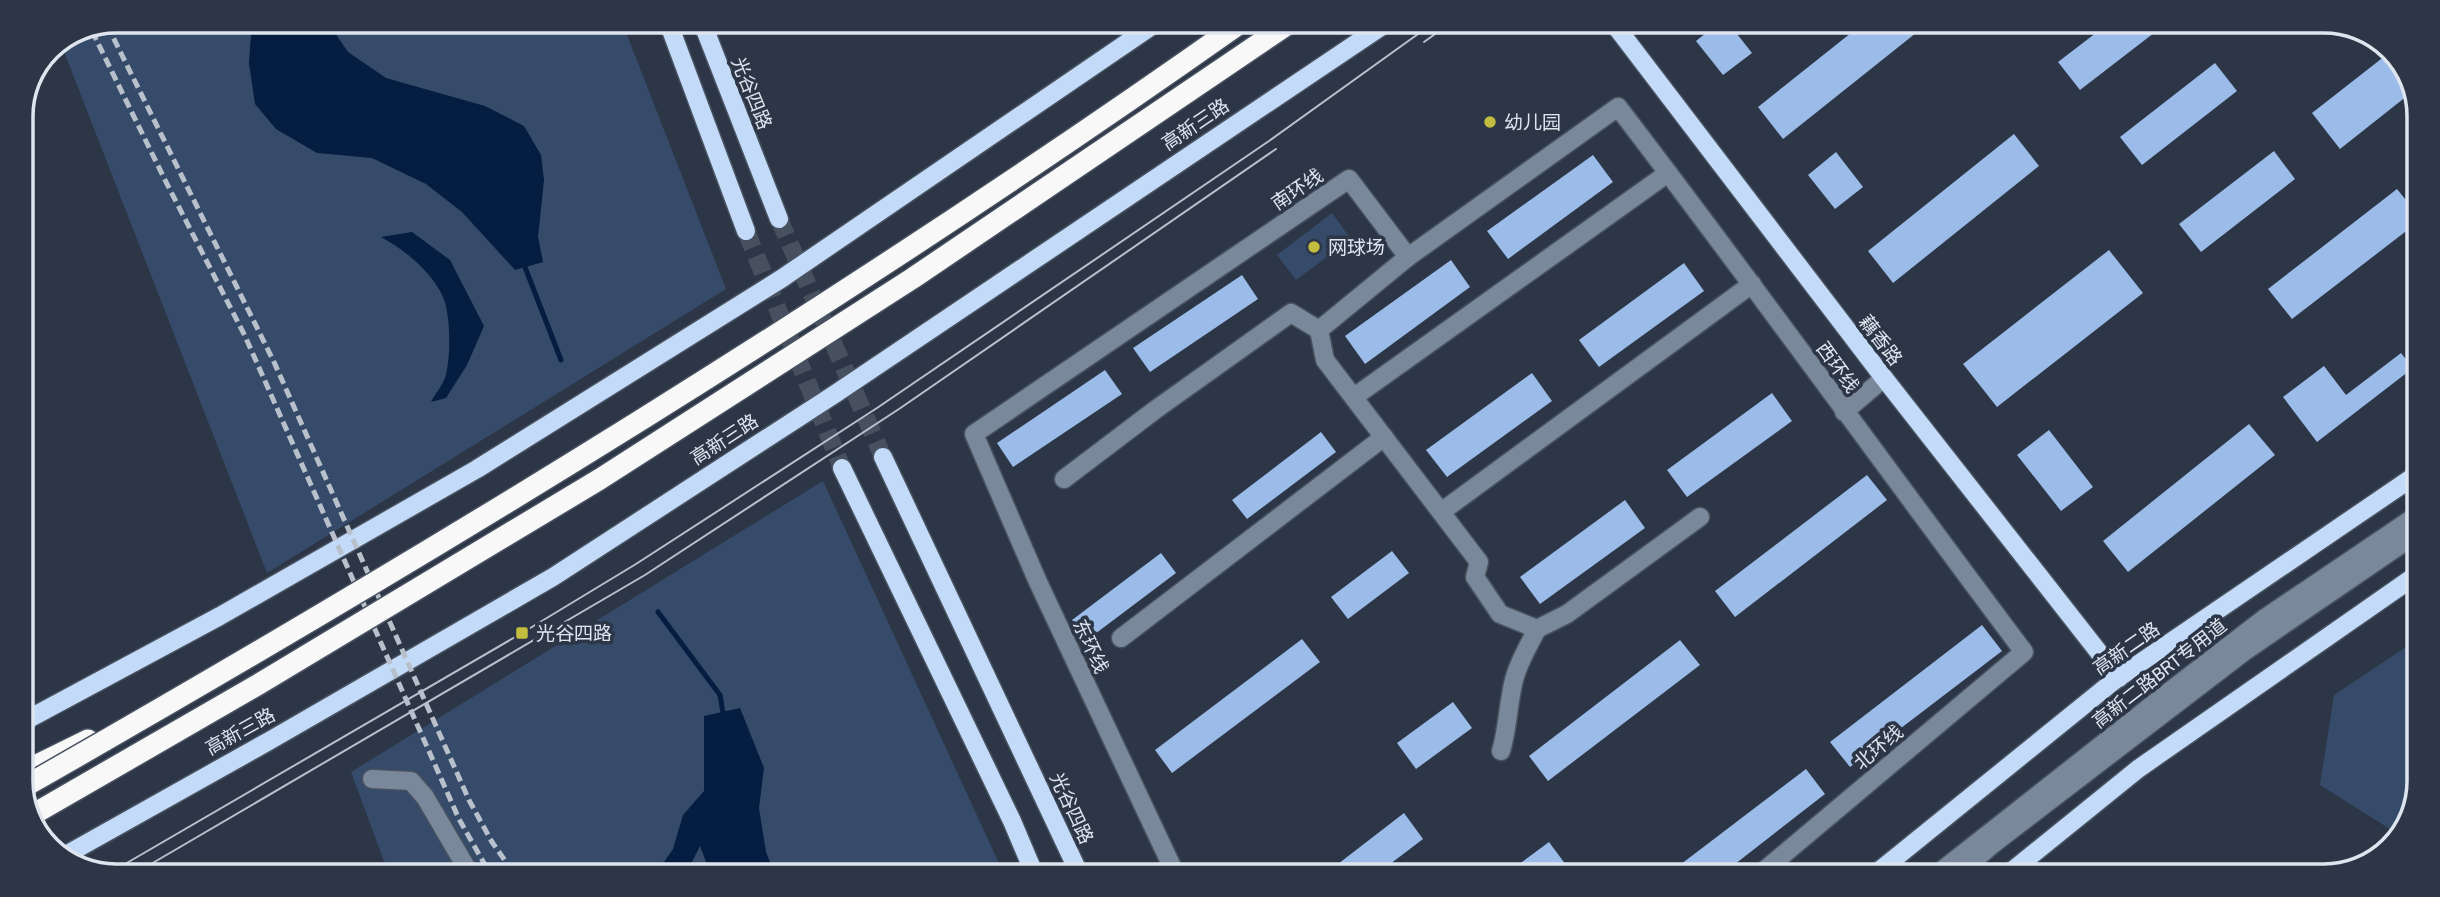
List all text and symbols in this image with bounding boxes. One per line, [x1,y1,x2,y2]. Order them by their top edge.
street label: 光谷四路 [726,53,778,133]
street label: 高新三路 [1156,92,1234,156]
place label: 幼儿园 [1504,109,1561,135]
marker: 幼儿园 [1482,114,1498,130]
street label: 南环线 [1266,162,1328,216]
place label: 网球场 [1328,234,1385,260]
marker: 网球场 [1306,239,1322,255]
street label: 藕香路 [1853,309,1909,371]
street label: 西环线 [1811,336,1865,398]
street label: 高新三路 [685,407,763,471]
street label: 高新二路BRT专用道 [2086,612,2232,734]
street label: 东环线 [1067,615,1115,677]
street label: 高新二路 [2087,616,2165,680]
place label: 光谷四路 [536,620,612,646]
marker: 光谷四路 [514,625,530,641]
street label: 高新三路 [200,701,280,761]
street label: 北环线 [1848,719,1908,775]
street label: 光谷四路 [1044,768,1100,848]

